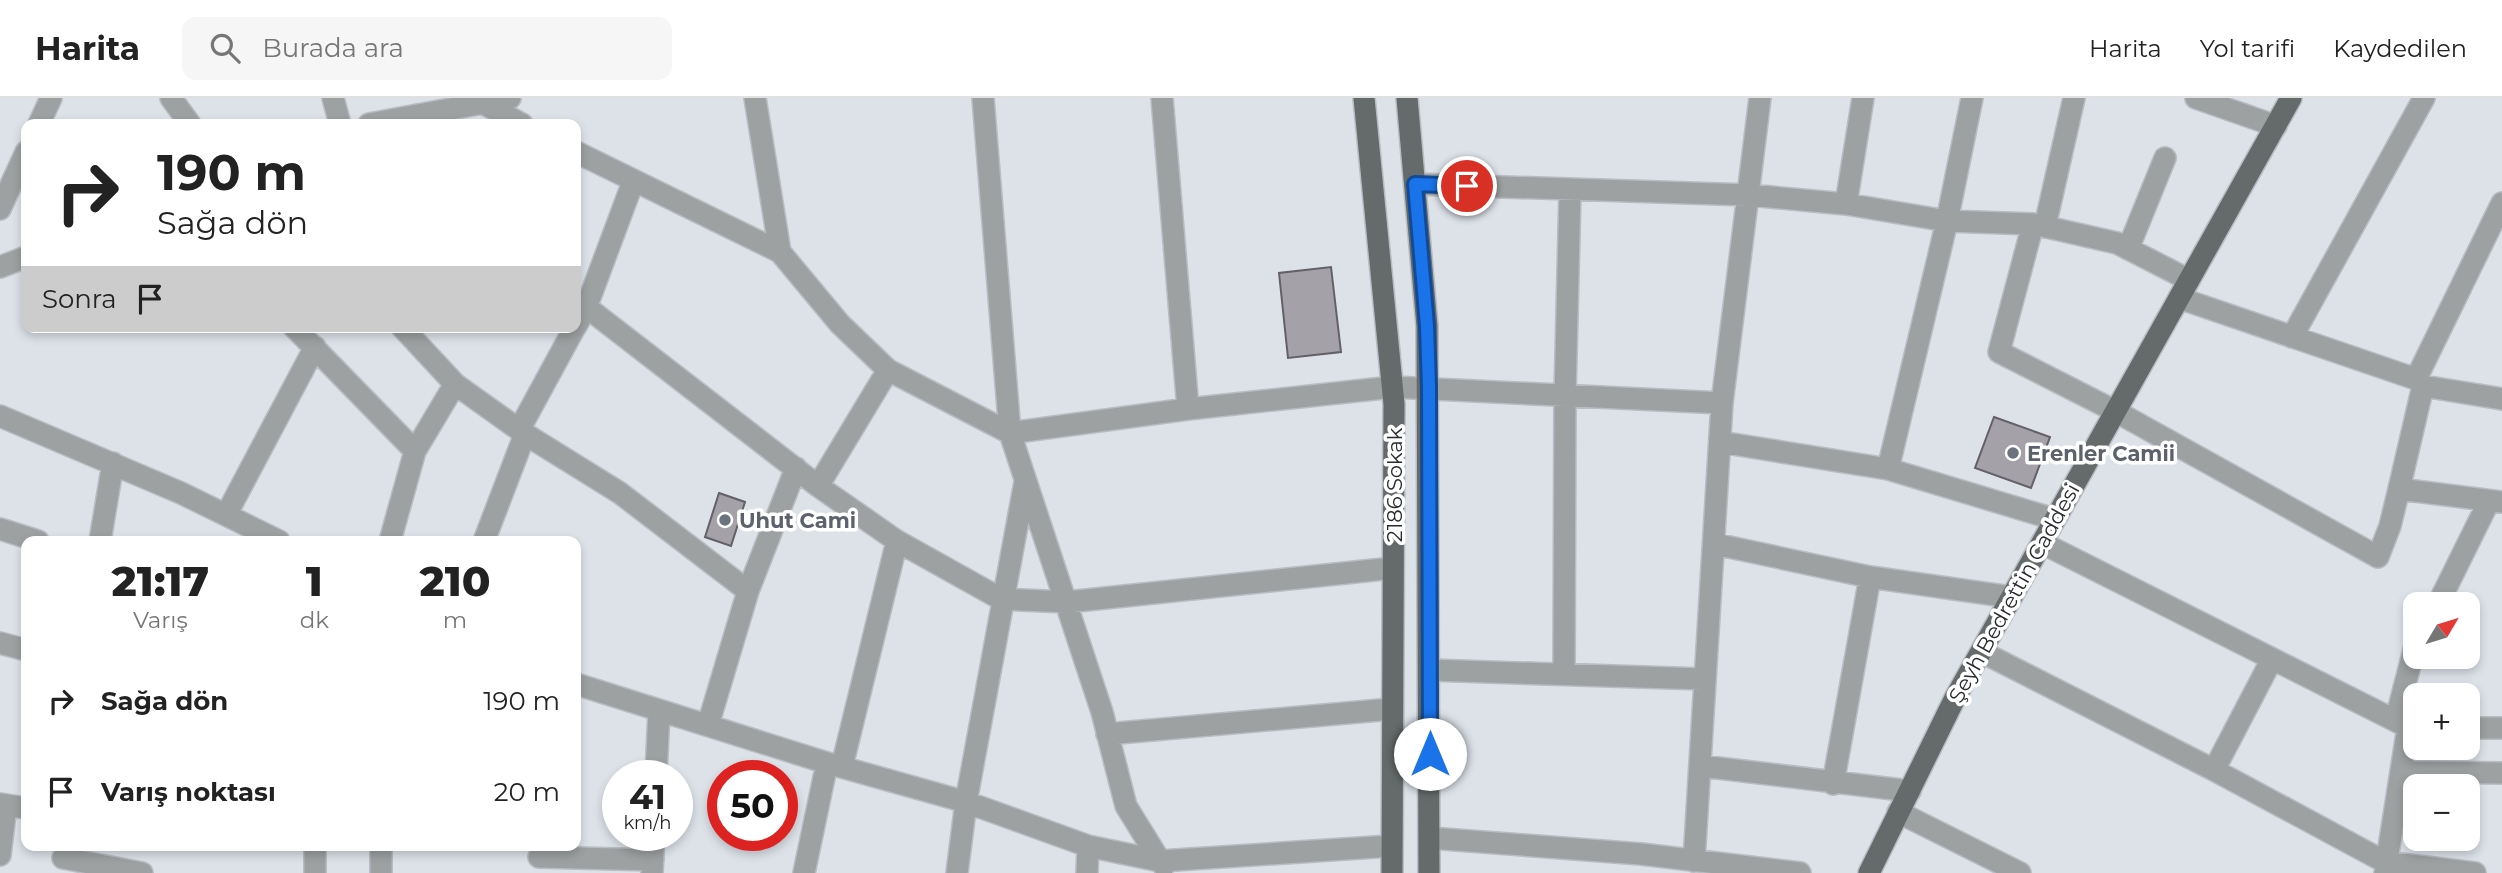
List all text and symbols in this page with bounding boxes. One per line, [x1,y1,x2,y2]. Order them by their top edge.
search box [182,17,672,80]
text: Harita [35,28,140,68]
icon: search [206,29,244,67]
text: Burada ara [262,32,404,64]
text: Harita [2089,34,2162,63]
text: Yol tarifi [2200,34,2295,63]
text: Kaydedilen [2333,34,2467,63]
text: 190 m [157,143,306,202]
icon: right [42,147,133,238]
pin [1437,156,1497,216]
icon: arrive [1448,167,1486,205]
text: Sağa dön [157,203,308,242]
icon: arrive [131,280,169,318]
text: Sonra [42,283,117,315]
street label: 2186 Sokak [1382,427,1407,542]
place label: Erenler Camii [2027,441,2175,466]
marker: Erenler Camii [2005,445,2021,461]
street label: Şeyh Bedrettin Caddesi [1943,479,2085,707]
place label: Uhut Cami [739,508,856,533]
marker: Uhut Cami [717,512,733,528]
text: 21:17 [112,555,209,607]
text: 1 [306,555,323,607]
text: 210 [420,555,490,607]
north arrow [2403,592,2480,668]
map controls [2403,592,2480,851]
text: Varış [133,606,188,634]
text: dk [300,606,329,634]
text: m [443,606,467,634]
icon: right [42,682,80,720]
button: + [2403,683,2480,760]
text: Sağa dön [101,685,228,717]
text: 190 m [483,685,560,717]
position arrow [1393,717,1467,791]
speed limit sign: 50 [707,760,798,851]
icon: arrive [42,773,80,811]
button: − [2403,774,2480,851]
text: 41 [629,775,666,818]
text: Varış noktası [101,776,276,808]
text: 20 m [494,776,560,808]
text: km/h [623,812,672,834]

